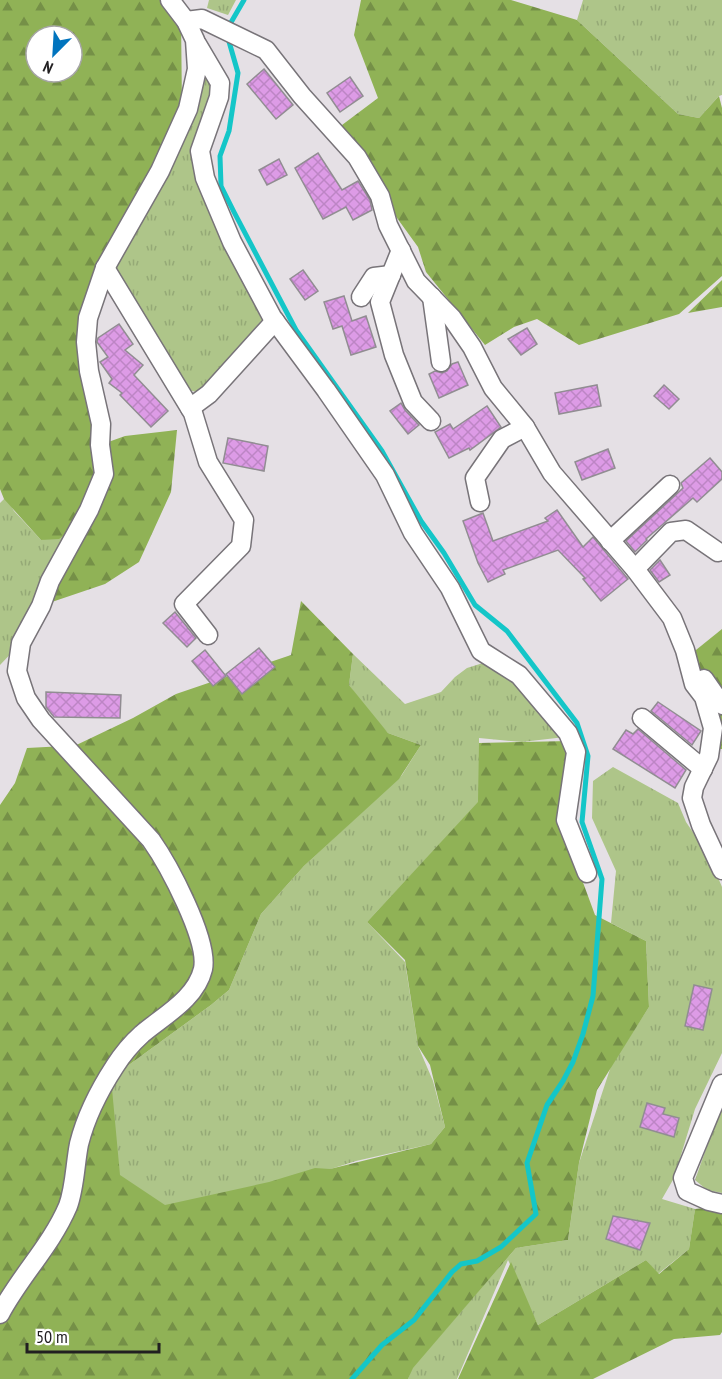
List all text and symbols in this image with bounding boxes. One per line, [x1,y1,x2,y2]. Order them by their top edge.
north arrow [24,24,84,84]
text: N [40,57,56,79]
scale bar [27,1316,159,1354]
text: 50 m [36,1325,68,1348]

